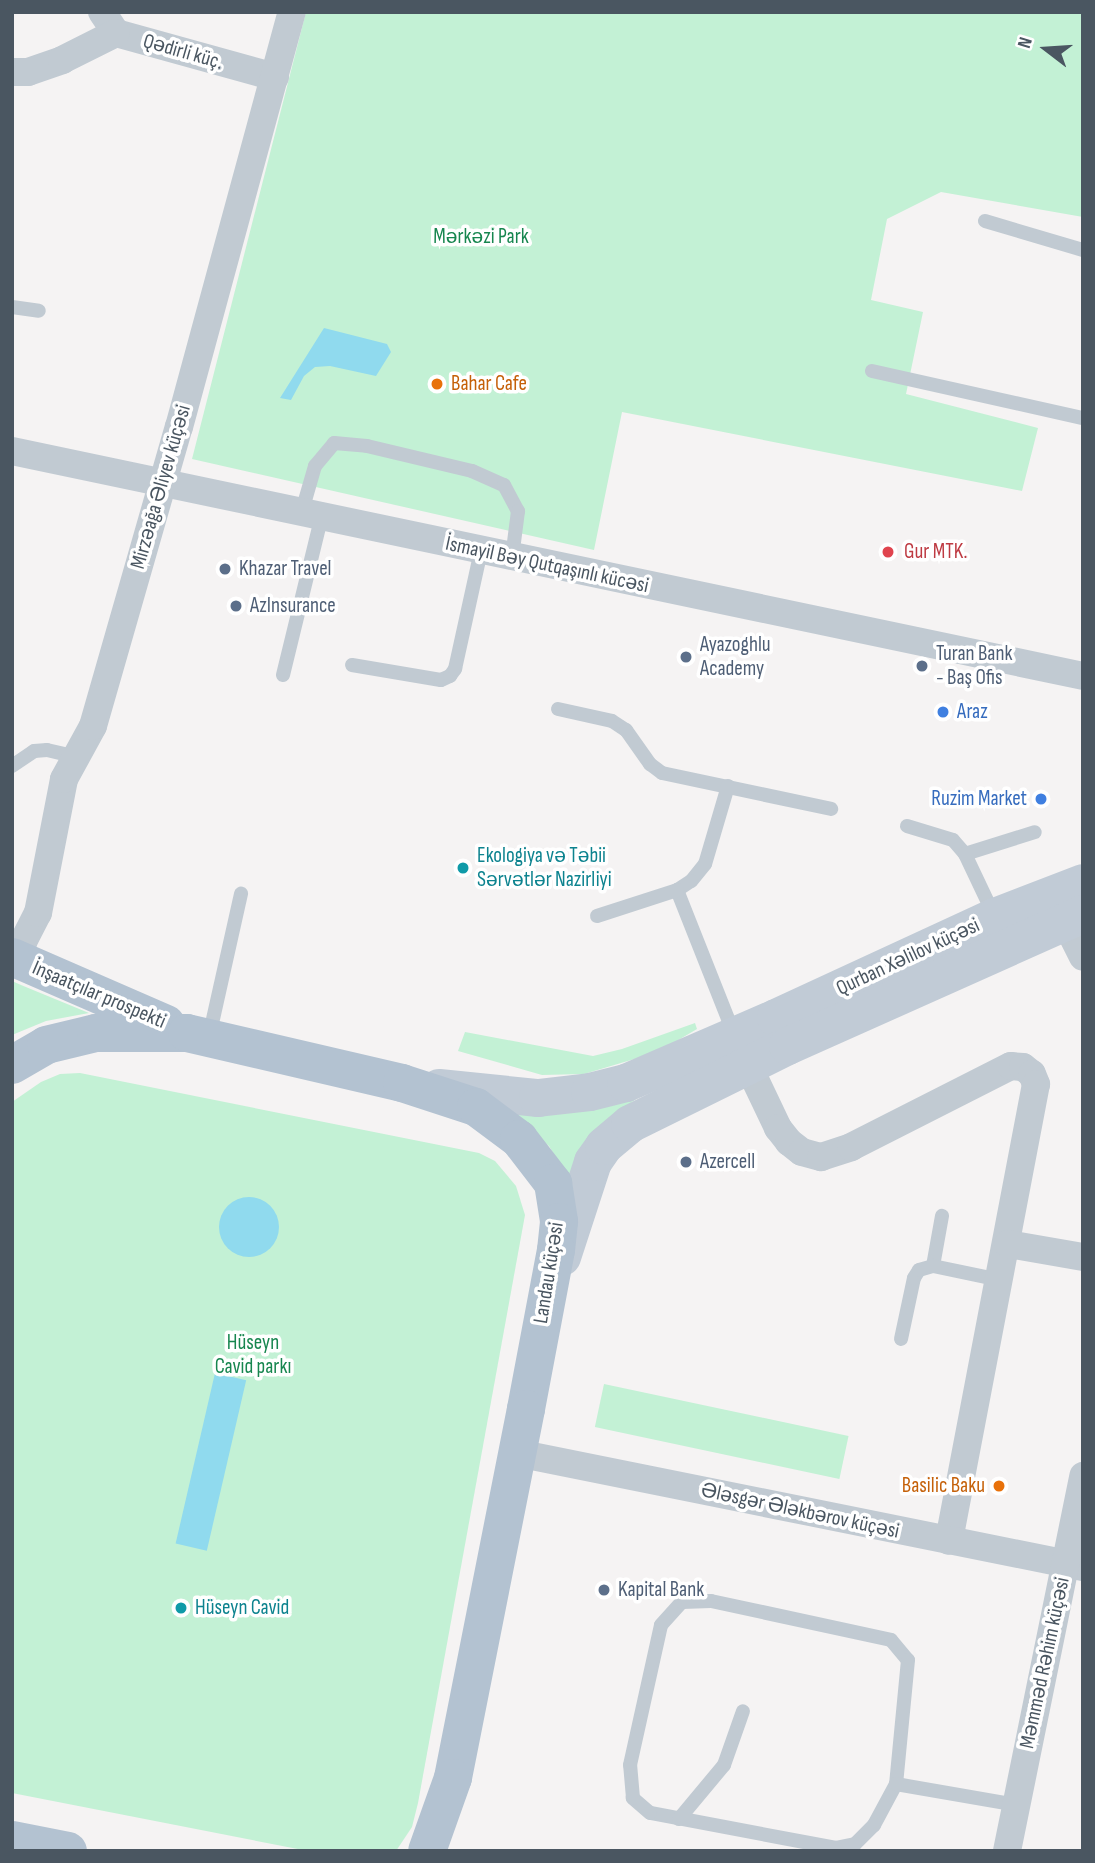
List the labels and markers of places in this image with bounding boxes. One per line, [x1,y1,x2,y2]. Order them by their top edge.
place label: Bahar Cafe [451,371,527,397]
marker: Bahar Cafe [429,376,445,392]
place label: Gur MTK. [904,539,967,565]
marker: Gur MTK. [878,542,898,562]
place label: Khazar Travel [239,556,332,582]
marker: Khazar Travel [217,561,233,577]
place label: AzInsurance [250,593,336,619]
marker: AzInsurance [228,598,244,614]
place label: Ayazoghlu Academy [700,632,771,682]
place label: Turan Bank - Baş Ofis [936,641,1012,691]
marker: Ayazoghlu Academy [678,649,694,665]
marker: Turan Bank - Baş Ofis [914,658,930,674]
place label: Araz [957,699,988,725]
marker: Araz [935,704,951,720]
place label: Ruzim Market [931,786,1027,812]
marker: Ruzim Market [1033,791,1049,807]
place label: Ekologiya və Təbii Sərvətlər Nazirliyi [477,843,612,893]
marker: Ekologiya və Təbii Sərvətlər Nazirliyi [455,860,471,876]
place label: Azercell [700,1149,755,1175]
marker: Azercell [678,1154,694,1170]
place label: Basilic Baku [902,1473,985,1499]
marker: Basilic Baku [991,1478,1007,1494]
place label: Kapital Bank [618,1577,704,1603]
marker: Kapital Bank [596,1582,612,1598]
place label: Hüseyn Cavid [195,1595,289,1621]
marker: Hüseyn Cavid [173,1600,189,1616]

